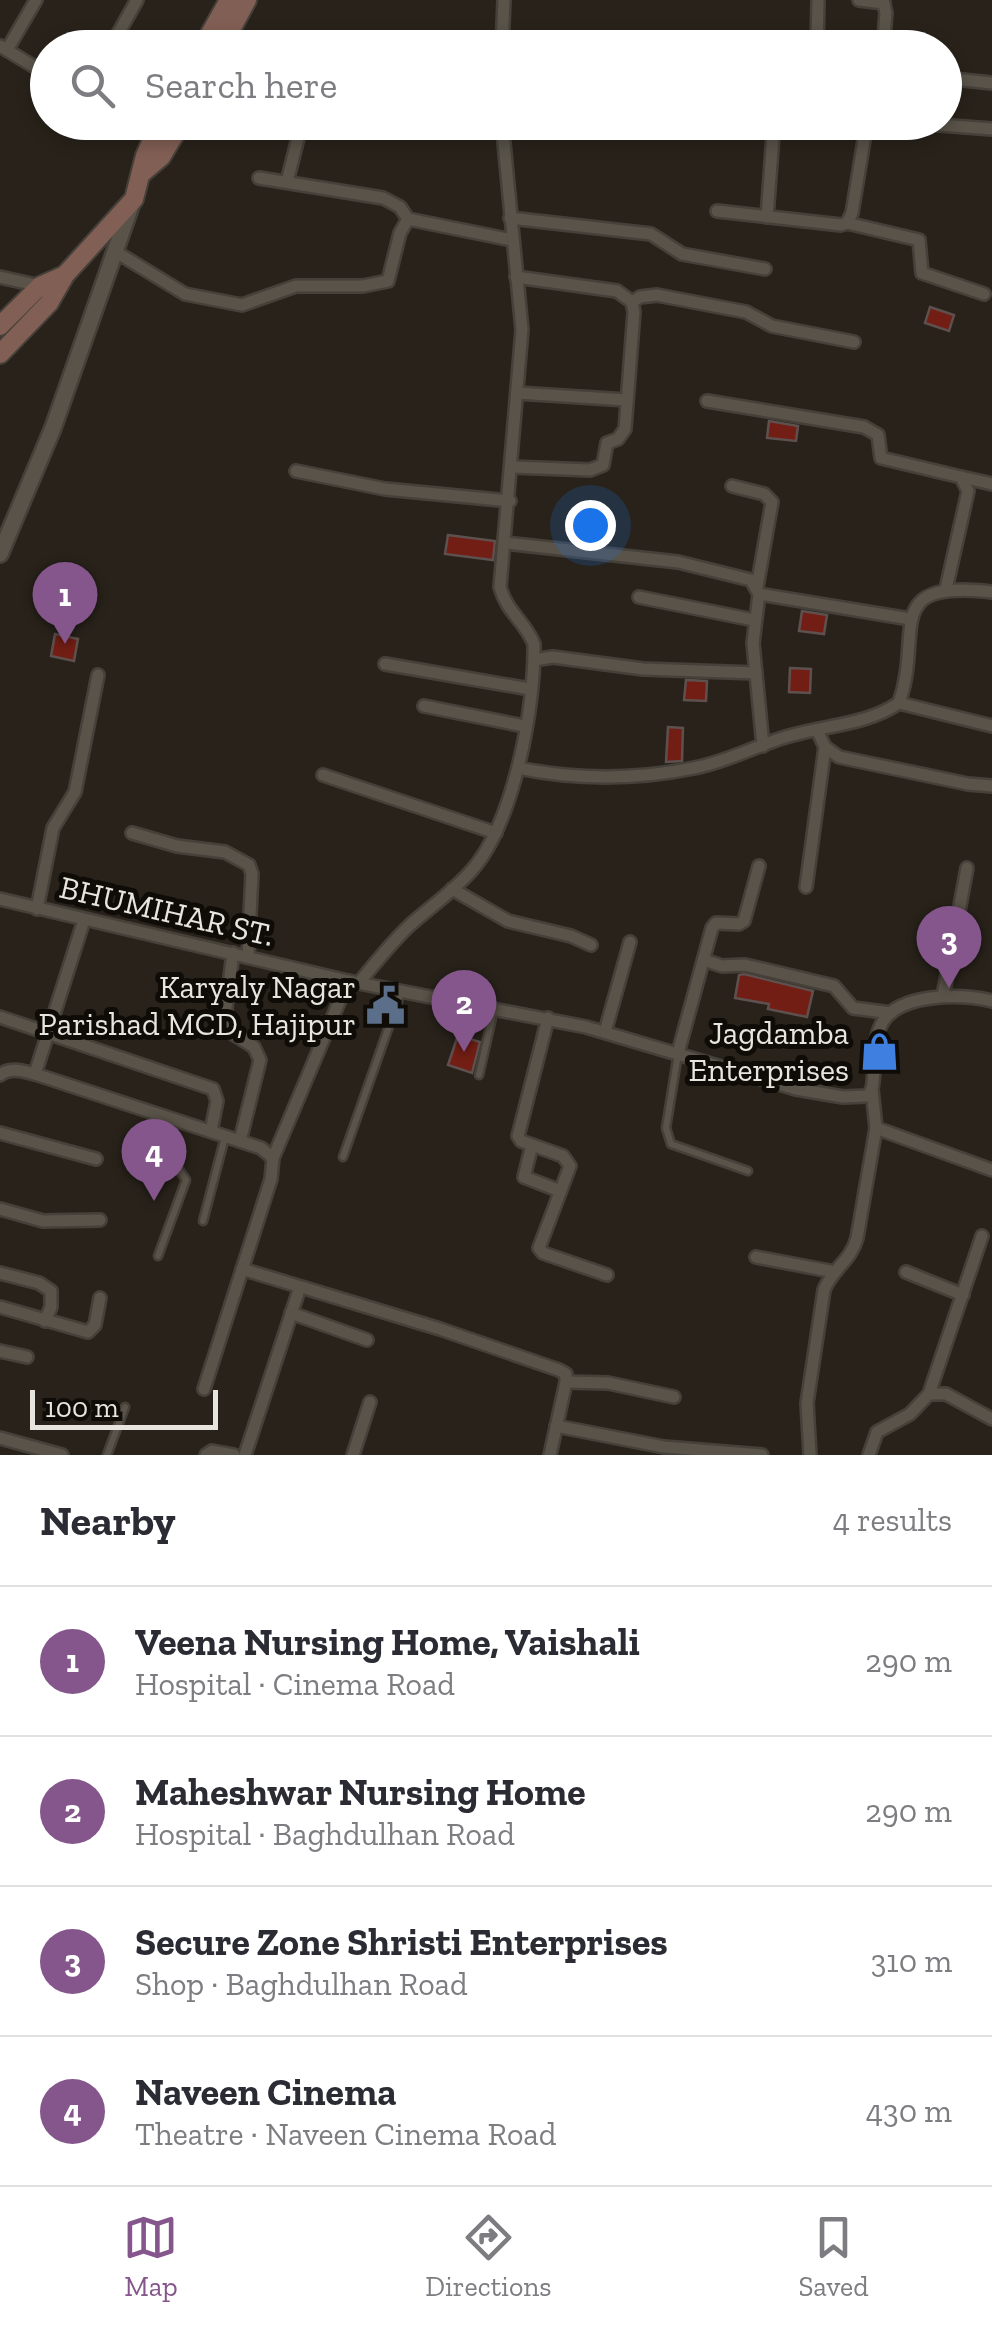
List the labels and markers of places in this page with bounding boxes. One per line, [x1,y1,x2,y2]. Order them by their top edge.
pin: 1 [32,562,98,644]
pin: 3 [916,906,982,988]
place label: Karyaly Nagar Parishad MCD, Hajipur [39,968,356,1043]
pin: 2 [432,970,496,1052]
public building icon: Karyaly Nagar Parishad MCD, Hajipur [365,984,407,1026]
place label: Jagdamba Enterprises [688,1014,849,1089]
shop icon: Jagdamba Enterprises [858,1030,900,1072]
pin: 4 [122,1118,186,1201]

